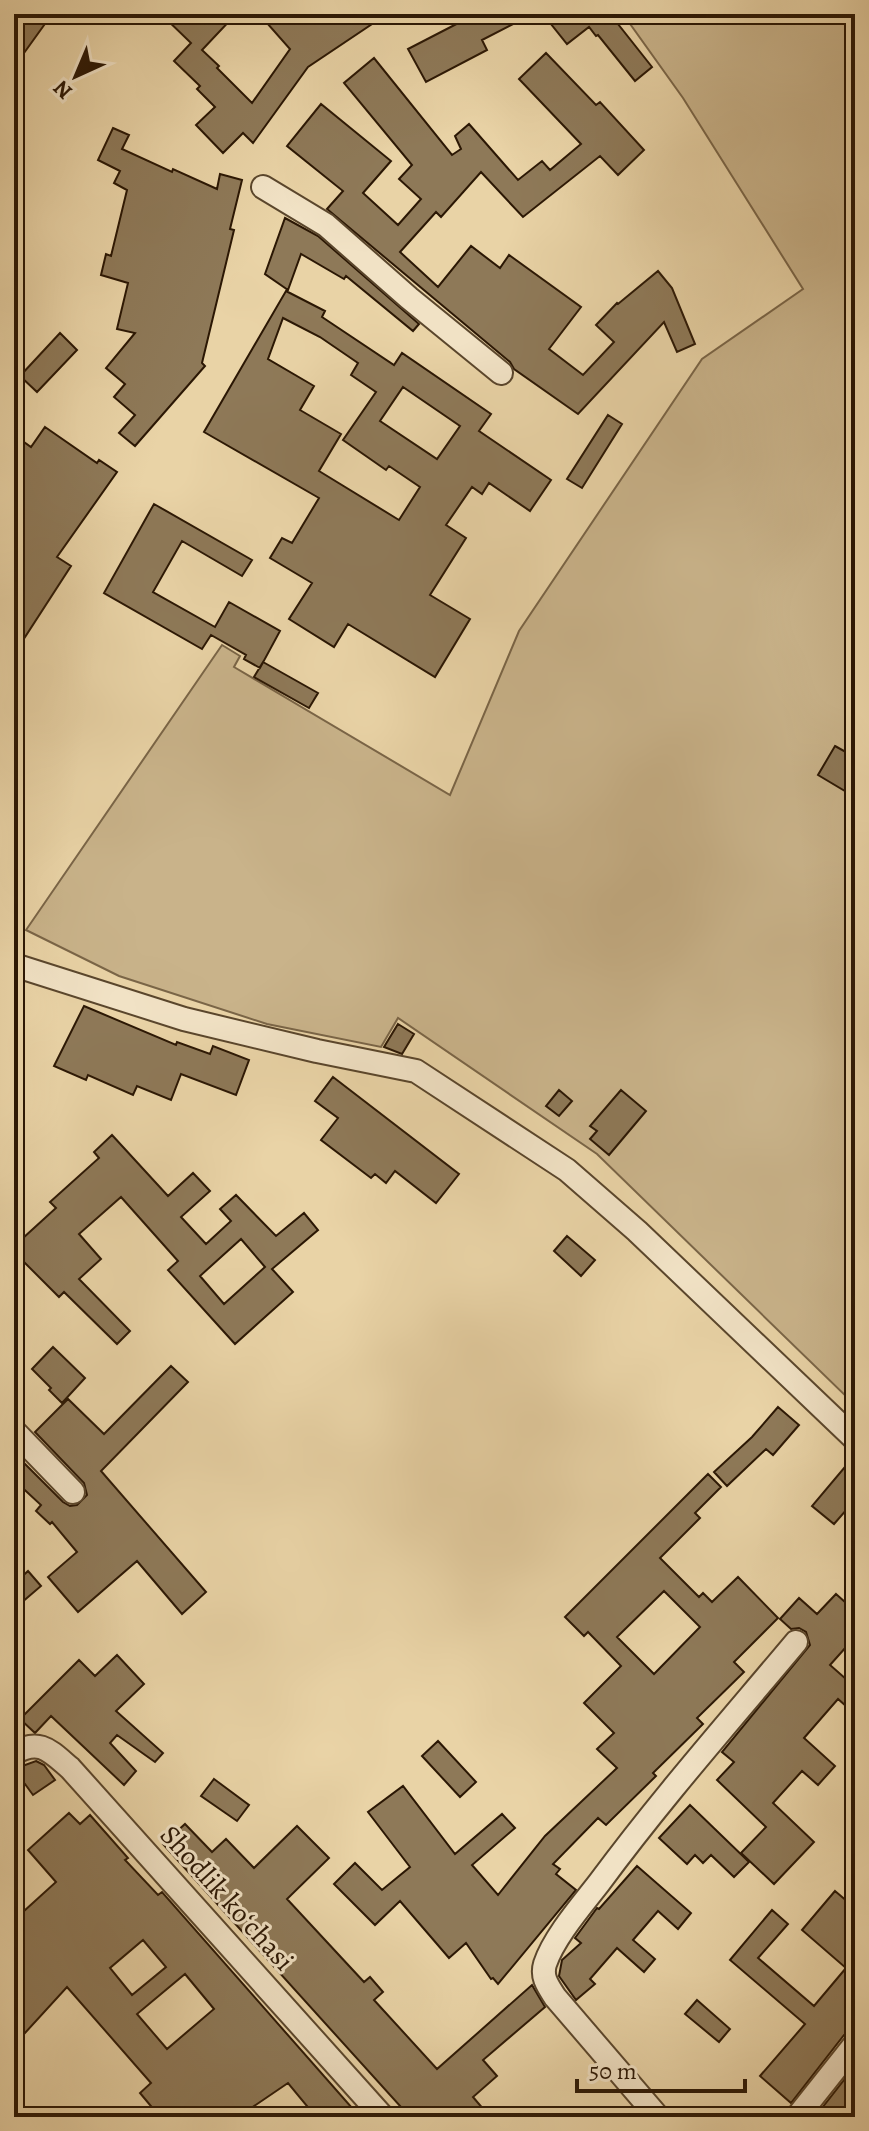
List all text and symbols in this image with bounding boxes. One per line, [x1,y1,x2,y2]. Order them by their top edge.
north arrow [36,36,116,116]
text: N [47,73,79,106]
street label: Shodlik koʻchasi [151,1817,303,1979]
scale bar [577,2043,745,2093]
text: 50 m [589,2055,637,2087]

